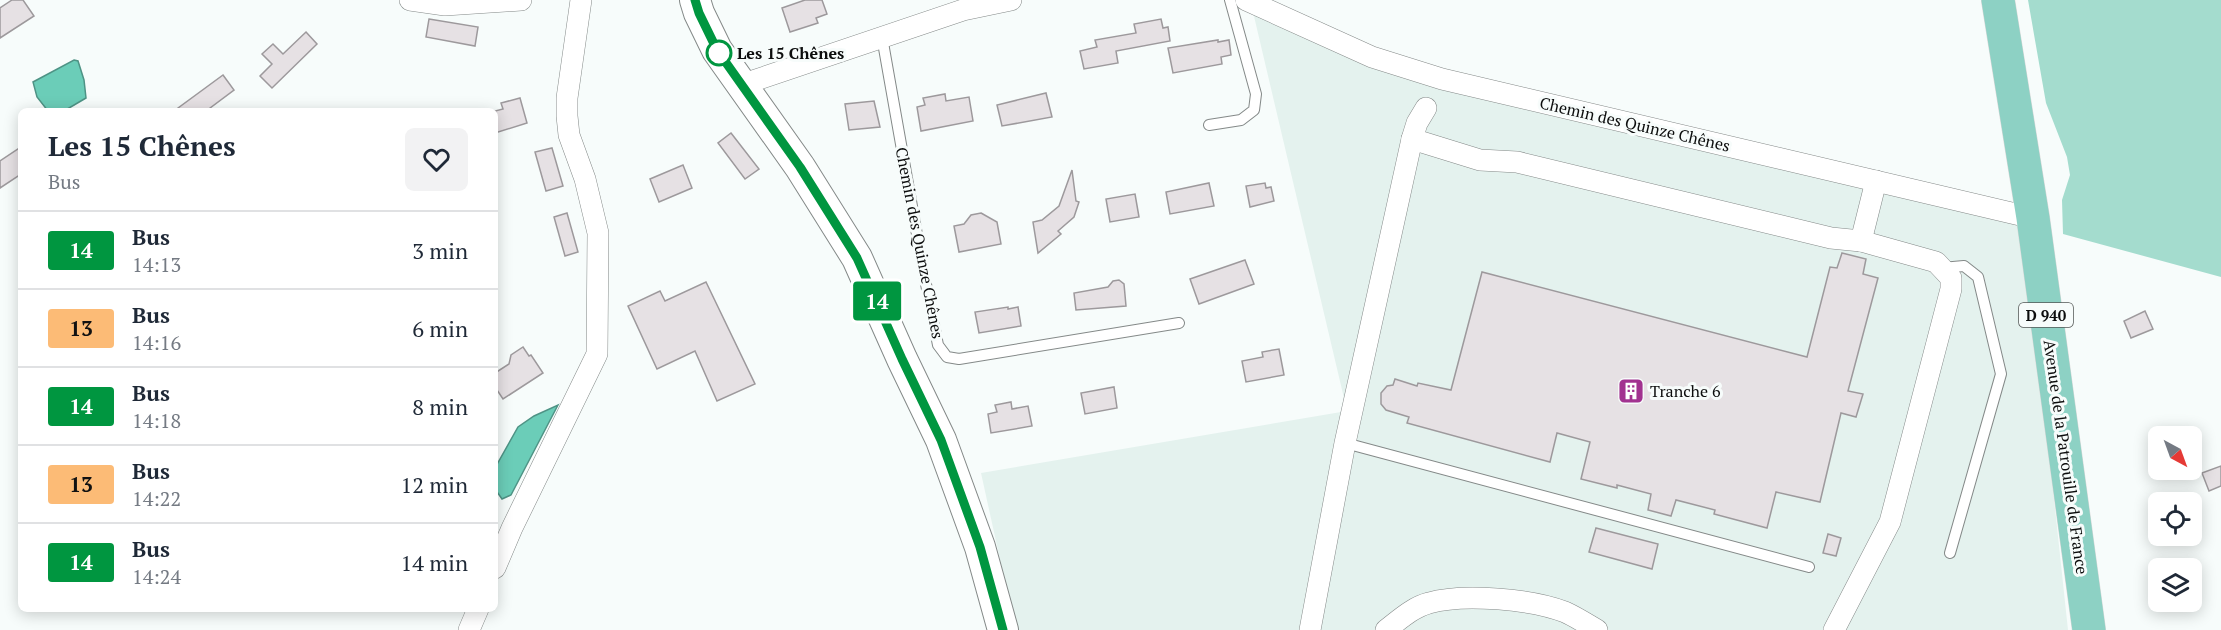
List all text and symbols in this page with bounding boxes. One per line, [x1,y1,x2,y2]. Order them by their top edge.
marker: Les 15 Chênes [706,40,732,66]
place label: Les 15 Chênes [737,42,844,64]
street label: Chemin des Quinze Chênes [1538,91,1732,157]
text: Les 15 Chênes [48,127,236,164]
button: heart [405,128,468,191]
street label: Chemin des Quinze Chênes [891,145,949,341]
text: Bus [48,168,80,195]
text: Bus [132,222,170,251]
text: 14 [69,236,93,264]
text: 3 min [412,236,468,265]
text: 14:13 [132,251,181,278]
line badge: 14 [850,282,904,320]
text: 14 [865,287,889,315]
text: Bus [132,300,170,329]
road number: D 940 [2019,303,2073,327]
text: 13 [69,314,93,342]
text: 6 min [412,314,468,343]
text: 14:16 [132,329,181,356]
street label: Avenue de la Patrouille de France [2039,338,2093,576]
building icon: Tranche 6 [1616,376,1646,406]
text: Bus [132,378,170,407]
place label: Tranche 6 [1650,380,1721,402]
text: 14 [69,392,93,420]
text: 8 min [412,392,468,421]
text: 14:18 [132,407,181,434]
north arrow [2148,426,2202,480]
map controls [2148,426,2202,612]
text: Bus [132,456,170,485]
text: 13 [69,470,93,498]
text: 12 min [401,470,468,499]
text: 14:22 [132,485,181,512]
button: locate [2148,492,2202,546]
text: Bus [132,534,170,563]
text: 14 [69,548,93,576]
text: 14 min [401,548,468,577]
button: layers [2148,558,2202,612]
text: 14:24 [132,563,181,590]

